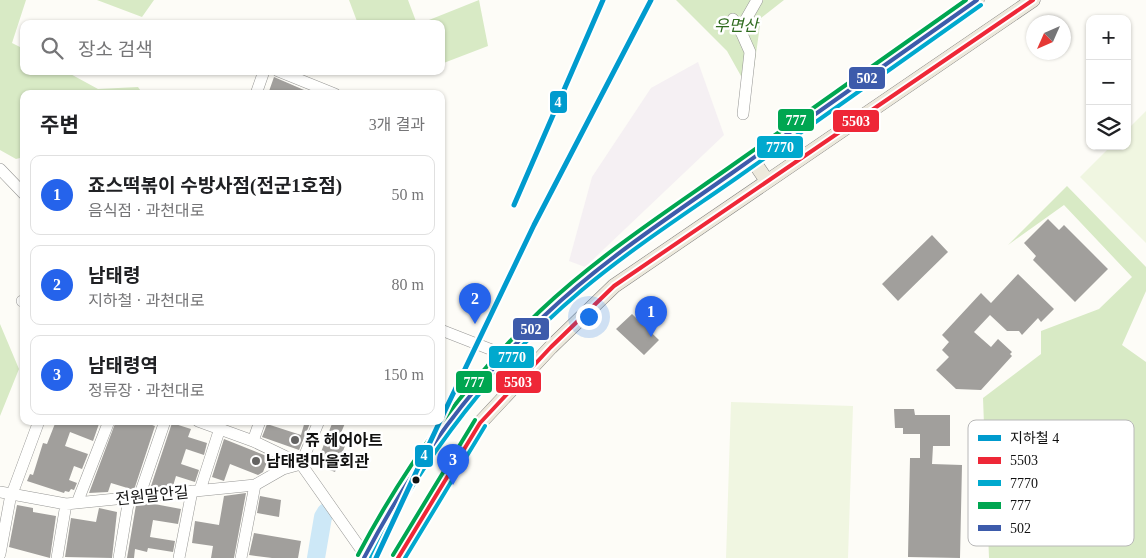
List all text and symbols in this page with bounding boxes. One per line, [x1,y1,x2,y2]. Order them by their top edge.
north arrow [1026,15,1071,60]
map controls [1086,15,1131,150]
button: + [1086,15,1131,60]
park label: 우면산 [714,17,760,34]
search box [20,20,445,75]
icon: search [38,34,66,62]
text: 장소 검색 [78,39,153,60]
button: − [1086,60,1131,105]
line badge: 502 [848,66,886,90]
text: 502 [857,71,878,86]
line badge: 4 [549,90,568,114]
text: 4 [555,95,562,110]
button: layers [1086,105,1131,150]
line badge: 777 [777,108,815,132]
line badge: 5503 [832,109,880,133]
text: 주변 [40,113,79,137]
text: 777 [786,113,807,128]
text: 5503 [842,114,870,129]
text: 3개 결과 [369,116,425,133]
line badge: 7770 [756,135,804,159]
text: 7770 [766,140,794,155]
text: 죠스떡볶이 수방사점(전군1호점) [88,175,342,196]
text: 1 [53,186,61,203]
text: 50 m [392,186,424,203]
text: 음식점 · 과천대로 [88,202,204,219]
text: 남태령 [88,265,140,286]
text: 2 [53,276,61,293]
text: 80 m [392,276,424,293]
pin: 2 [459,283,491,324]
text: 지하철 · 과천대로 [88,292,204,309]
pin: 1 [635,296,667,337]
your location [576,304,602,330]
line badge: 502 [512,317,550,341]
text: 502 [521,322,542,337]
line badge: 7770 [488,345,535,369]
text: 7770 [498,350,526,365]
text: 남태령역 [88,355,158,376]
text: 3 [53,366,61,383]
text: 150 m [384,366,424,383]
line badge: 777 [455,370,493,394]
line badge: 5503 [495,370,542,394]
text: 777 [464,375,485,390]
text: 5503 [504,375,532,390]
text: 정류장 · 과천대로 [88,382,204,399]
legend [968,420,1134,546]
text: 지하철 4 [1010,431,1059,446]
place label: 쥬 헤어아트 [305,432,383,449]
marker: 쥬 헤어아트 [289,434,301,446]
line badge: 4 [414,444,434,468]
pin: 3 [437,444,469,485]
text: 4 [421,448,428,463]
place label: 남태령마을회관 [266,453,369,470]
text: 5503 [1010,453,1038,468]
marker: 남태령마을회관 [250,455,262,467]
unlabelled marker [411,475,421,485]
text: 7770 [1010,476,1038,491]
street label: 전원말안길 [115,483,190,508]
text: 777 [1010,498,1031,513]
text: 502 [1010,521,1031,536]

